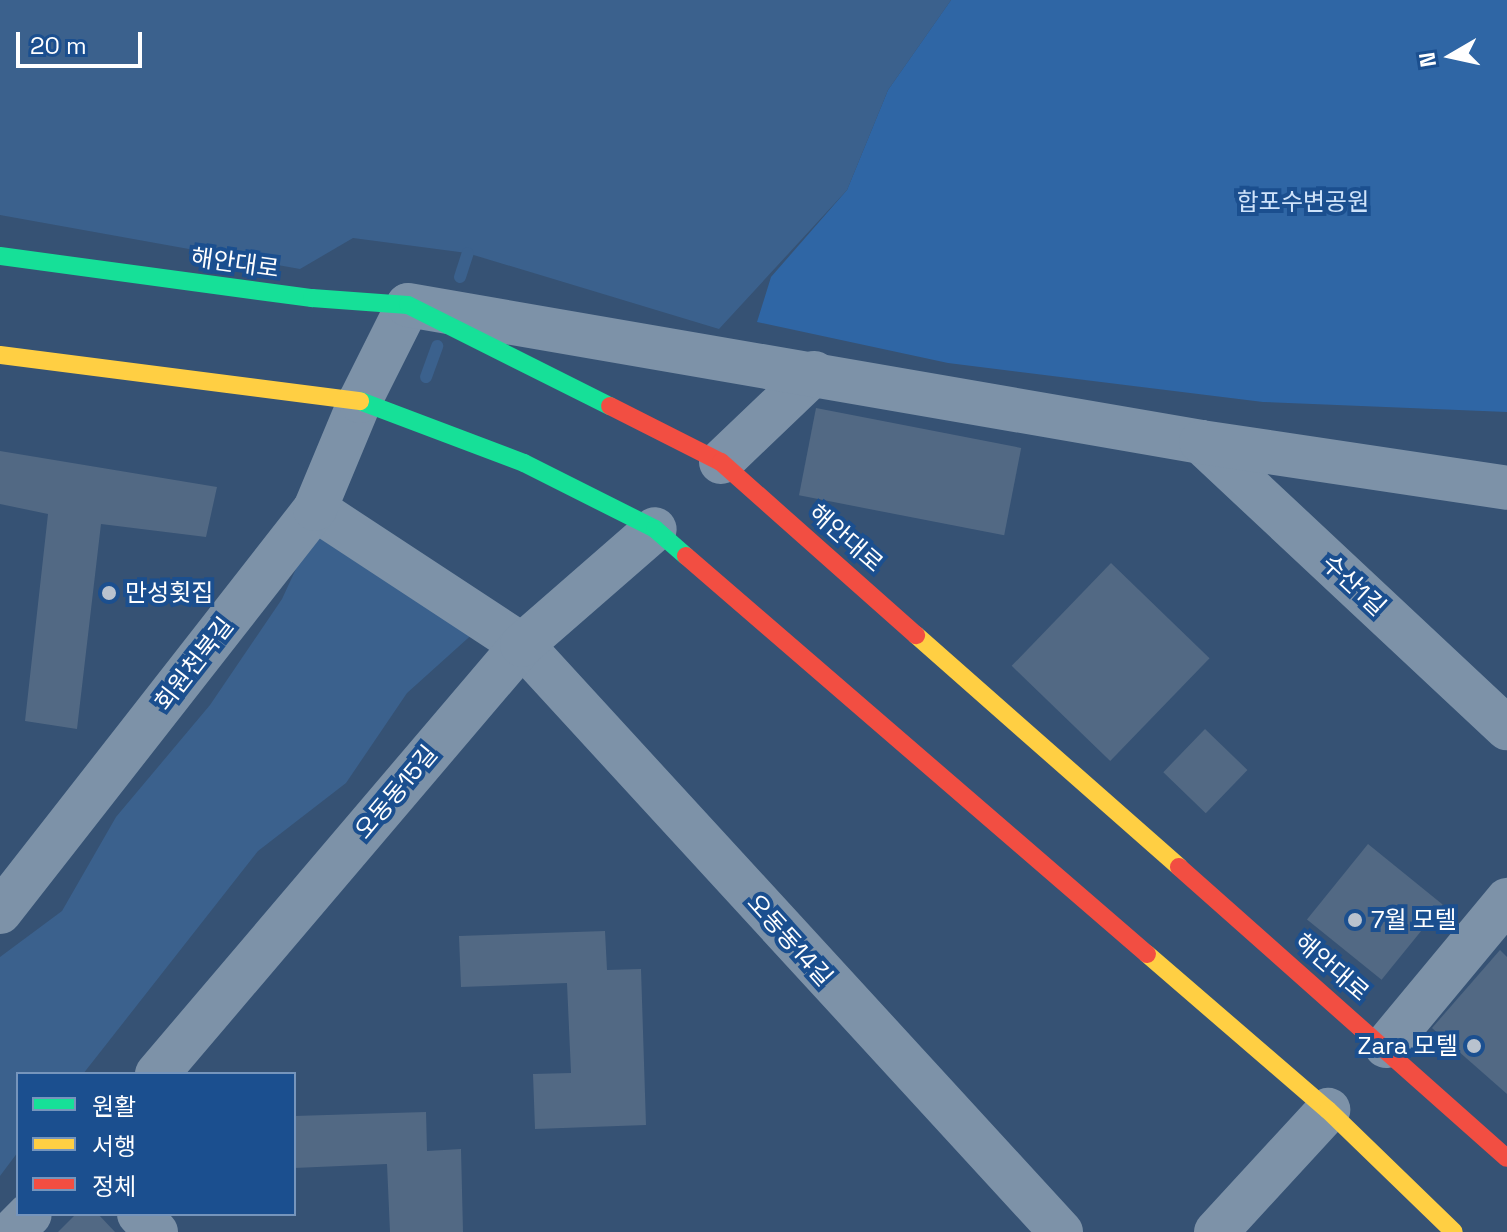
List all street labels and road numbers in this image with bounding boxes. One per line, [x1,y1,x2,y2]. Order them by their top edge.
street label: 해안대로 [189,243,281,283]
street label: 해안대로 [803,498,889,578]
street label: 수산1길 [1316,548,1392,622]
street label: 회원천북길 [149,612,239,716]
street label: 오동동15길 [349,740,443,844]
street label: 오동동14길 [741,888,839,992]
street label: 해안대로 [1289,927,1375,1007]

